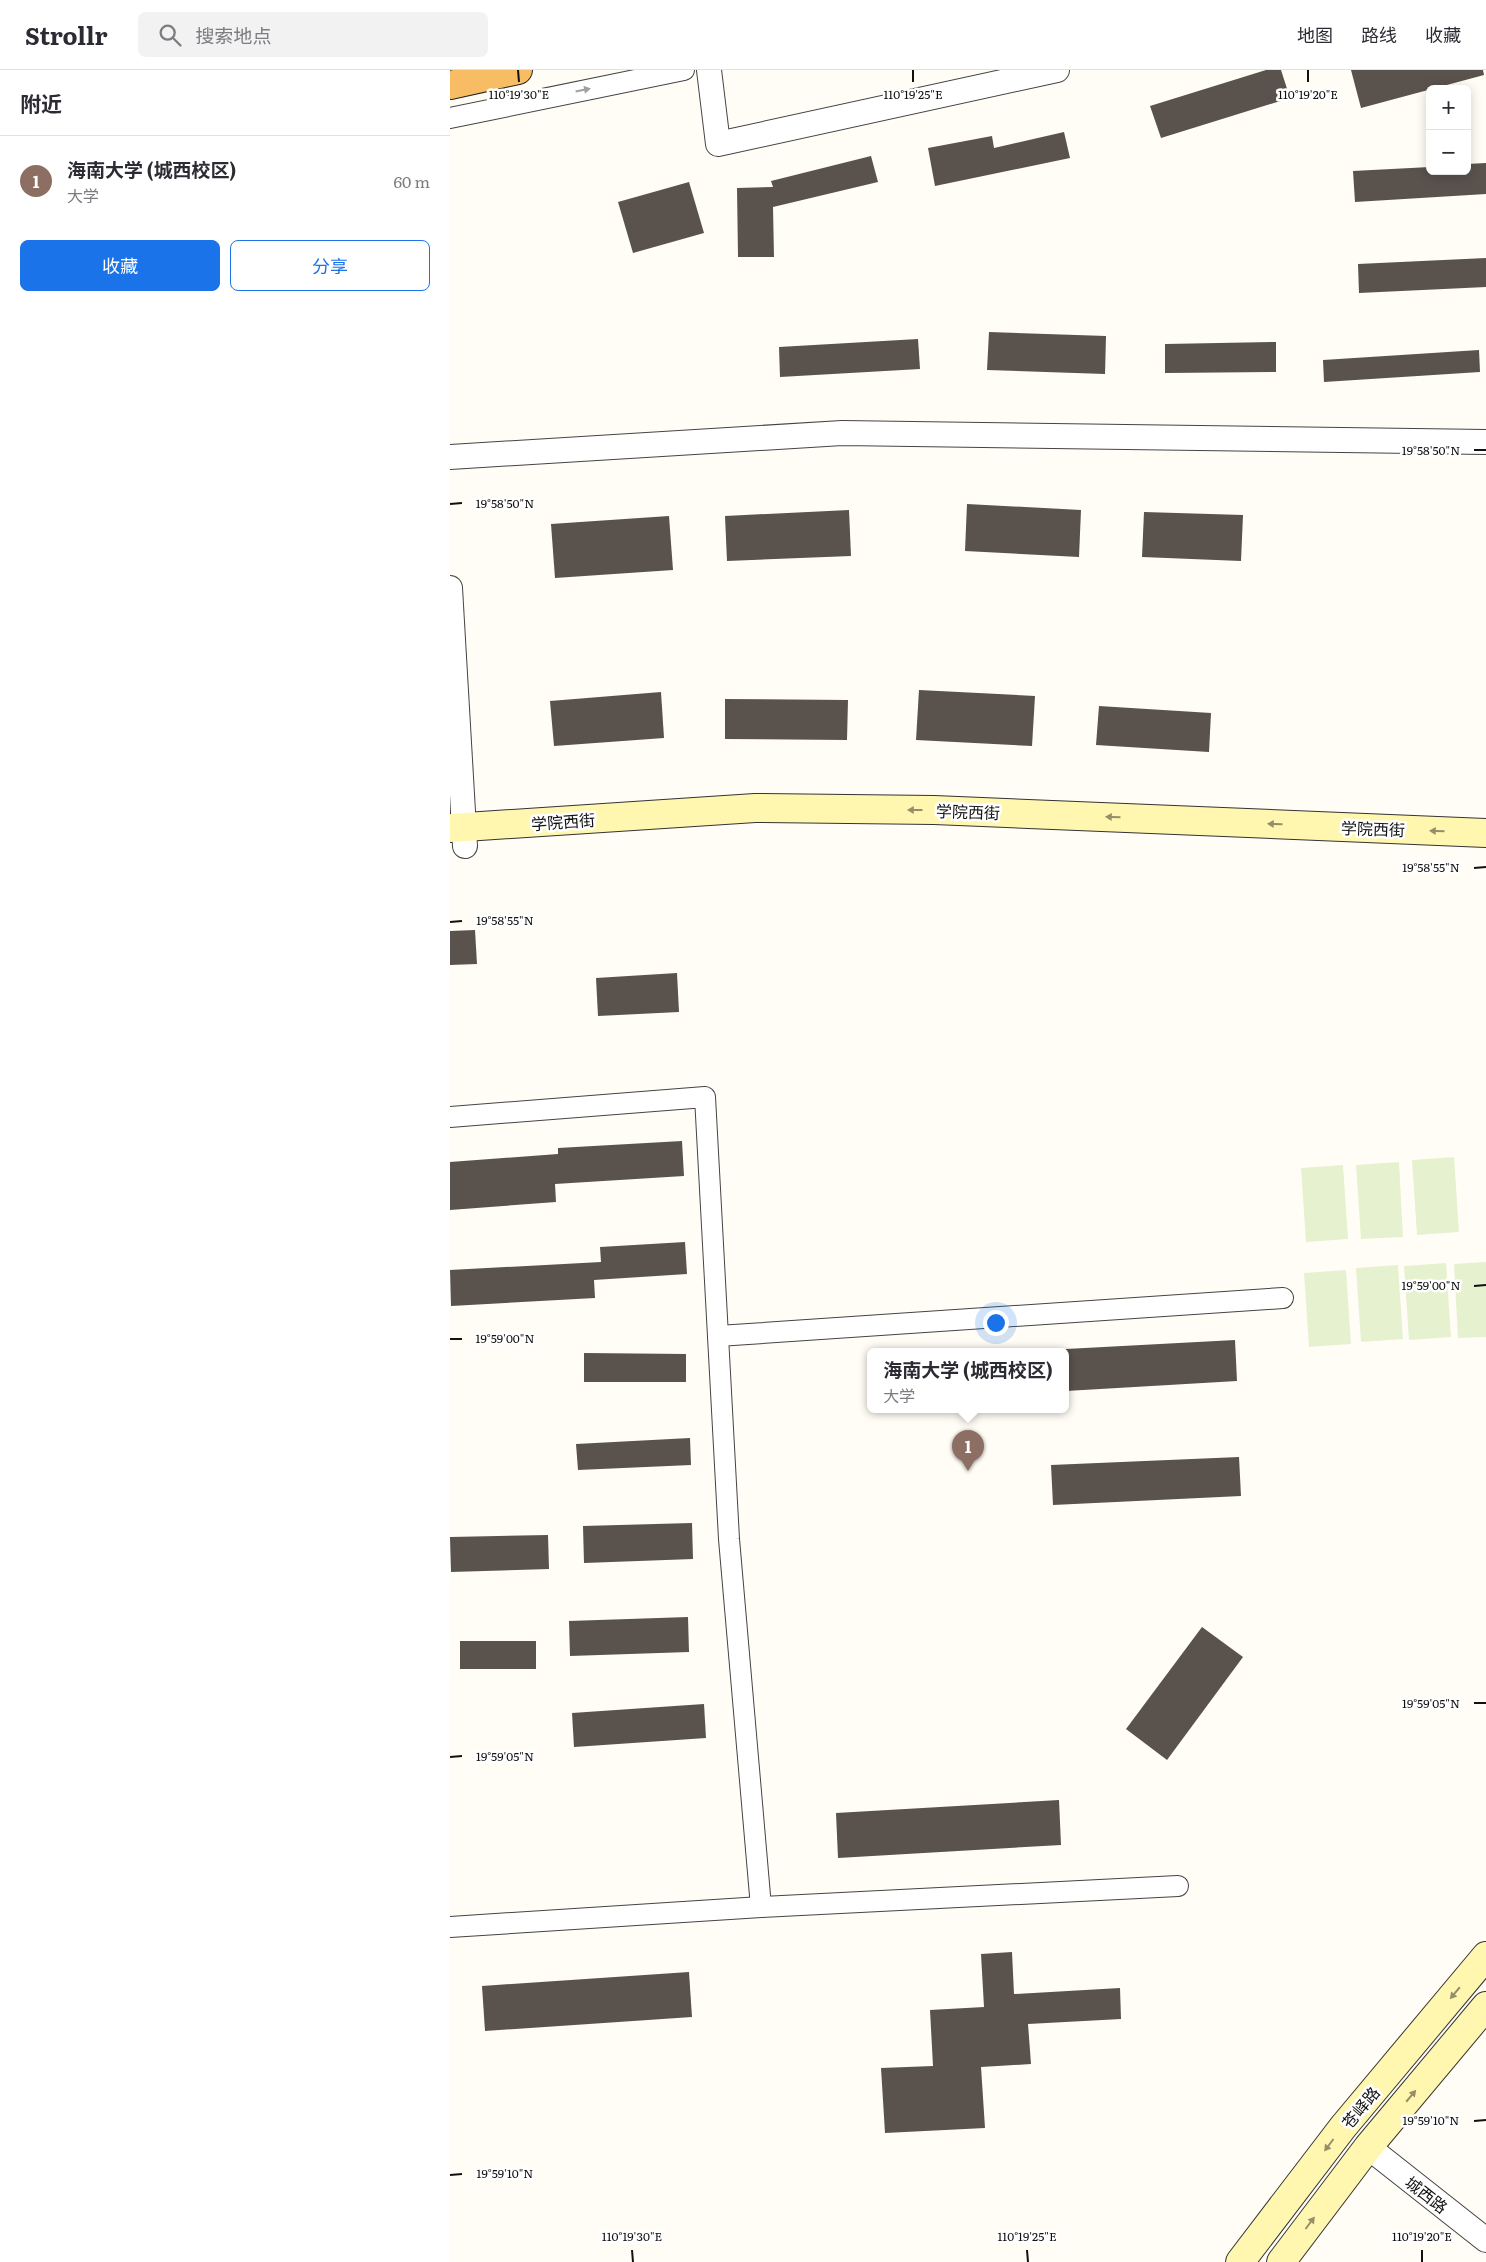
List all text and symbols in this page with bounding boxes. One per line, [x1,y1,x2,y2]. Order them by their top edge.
search box [138,12,488,57]
text: Strollr [25,17,108,52]
icon: search [156,21,184,49]
text: 搜索地点 [196,21,272,49]
text: 地图 [1297,21,1333,48]
text: 路线 [1361,21,1397,48]
text: 收藏 [1425,21,1461,48]
text: 110°19'30"E [489,85,550,103]
text: 110°19'25"E [883,85,943,103]
text: 110°19'20"E [1278,85,1338,103]
map controls [1426,85,1471,175]
button: + [1426,85,1471,130]
one-way arrow [576,86,592,94]
text: 附近 [20,87,62,118]
button: − [1426,130,1471,175]
text: 海南大学 (城西校区) [67,155,236,183]
text: 1 [33,169,39,193]
text: 60 m [393,169,430,193]
text: 大学 [67,183,99,207]
button: 收藏 [20,240,220,291]
button: 分享 [230,240,430,291]
text: 19°58'50"N [1402,441,1460,459]
text: 19°58'50"N [476,494,534,512]
street label: 学院西街 [936,798,1000,824]
one-way arrow [907,806,923,814]
street label: 学院西街 [530,807,596,835]
one-way arrow [1104,812,1120,820]
street label: 学院西街 [1341,815,1405,841]
one-way arrow [1267,819,1283,827]
one-way arrow [1429,826,1445,834]
text: 19°58'55"N [1402,858,1460,876]
text: 19°58'55"N [476,911,534,929]
text: 19°59'00"N [1402,1276,1460,1294]
your location [983,1310,1009,1336]
text: 19°59'00"N [476,1329,534,1347]
popup [867,1348,1069,1413]
text: 海南大学 (城西校区) [883,1355,1053,1383]
text: 大学 [883,1383,915,1407]
pin: 1 [952,1430,984,1471]
text: 19°59'05"N [1402,1694,1460,1712]
text: 19°59'05"N [476,1747,534,1765]
one-way arrow [1449,1987,1460,2000]
street label: 苍峄路 [1335,2081,1385,2133]
one-way arrow [1406,2090,1417,2103]
text: 19°59'10"N [1403,2111,1459,2129]
one-way arrow [1324,2138,1334,2152]
text: 19°59'10"N [477,2164,533,2182]
street label: 城西路 [1401,2170,1453,2218]
one-way arrow [1305,2217,1316,2230]
text: 110°19'30"E [602,2227,663,2245]
text: 110°19'25"E [997,2227,1057,2245]
text: 110°19'20"E [1392,2227,1452,2245]

